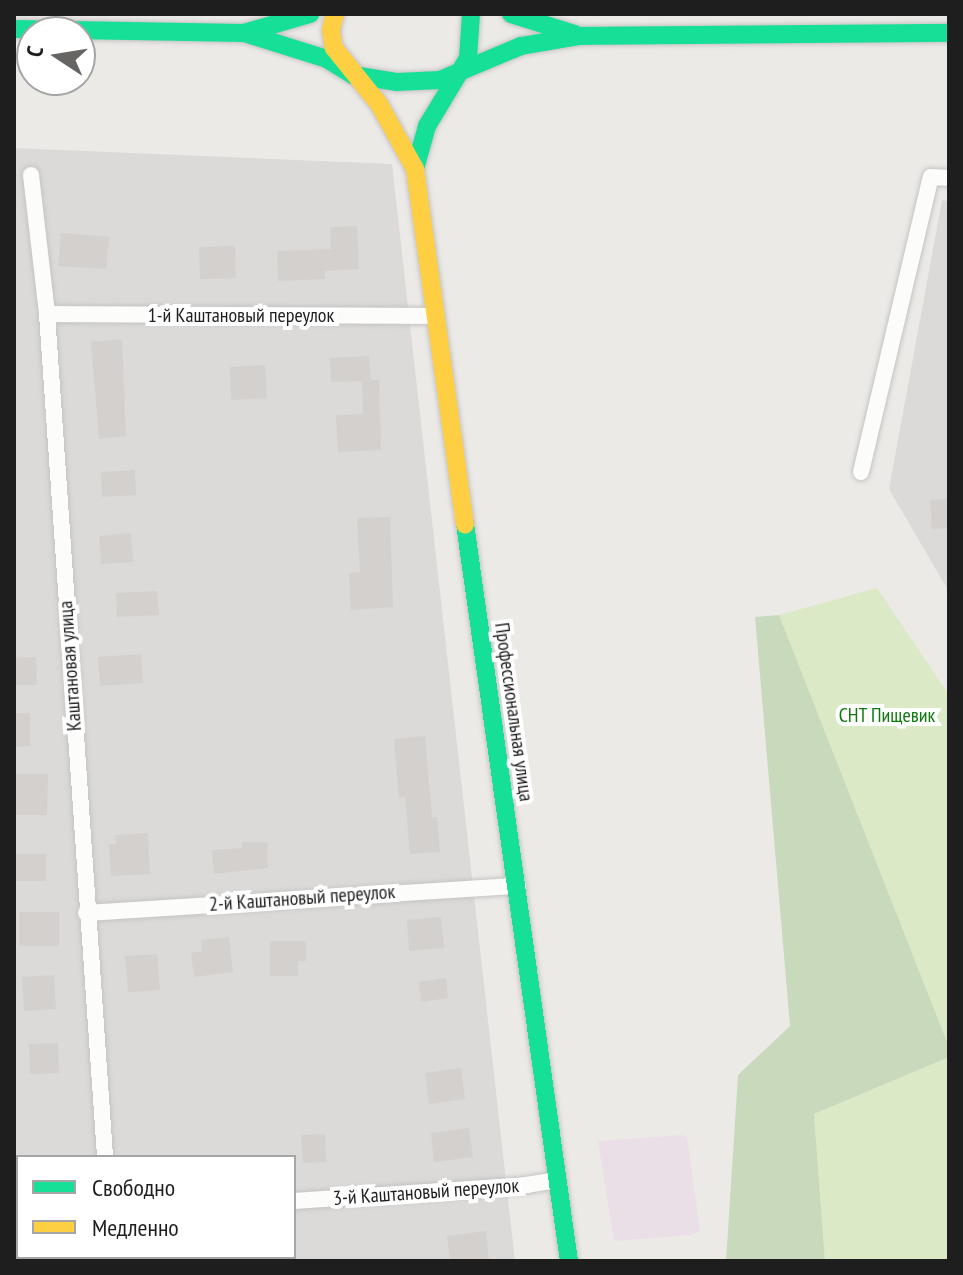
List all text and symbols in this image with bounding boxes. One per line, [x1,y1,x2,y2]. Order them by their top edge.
north arrow [16,16,96,96]
text: С [20,44,49,59]
street label: 1-й Каштановый переулок [148,303,334,327]
street label: Каштановая улица [53,600,87,732]
street label: Профессиональная улица [490,621,538,803]
park label: СНТ Пищевик [838,703,936,727]
street label: 2-й Каштановый переулок [208,880,396,916]
legend [16,1155,296,1259]
text: Свободно [92,1172,175,1203]
street label: 3-й Каштановый переулок [332,1174,520,1210]
text: Медленно [92,1212,179,1243]

